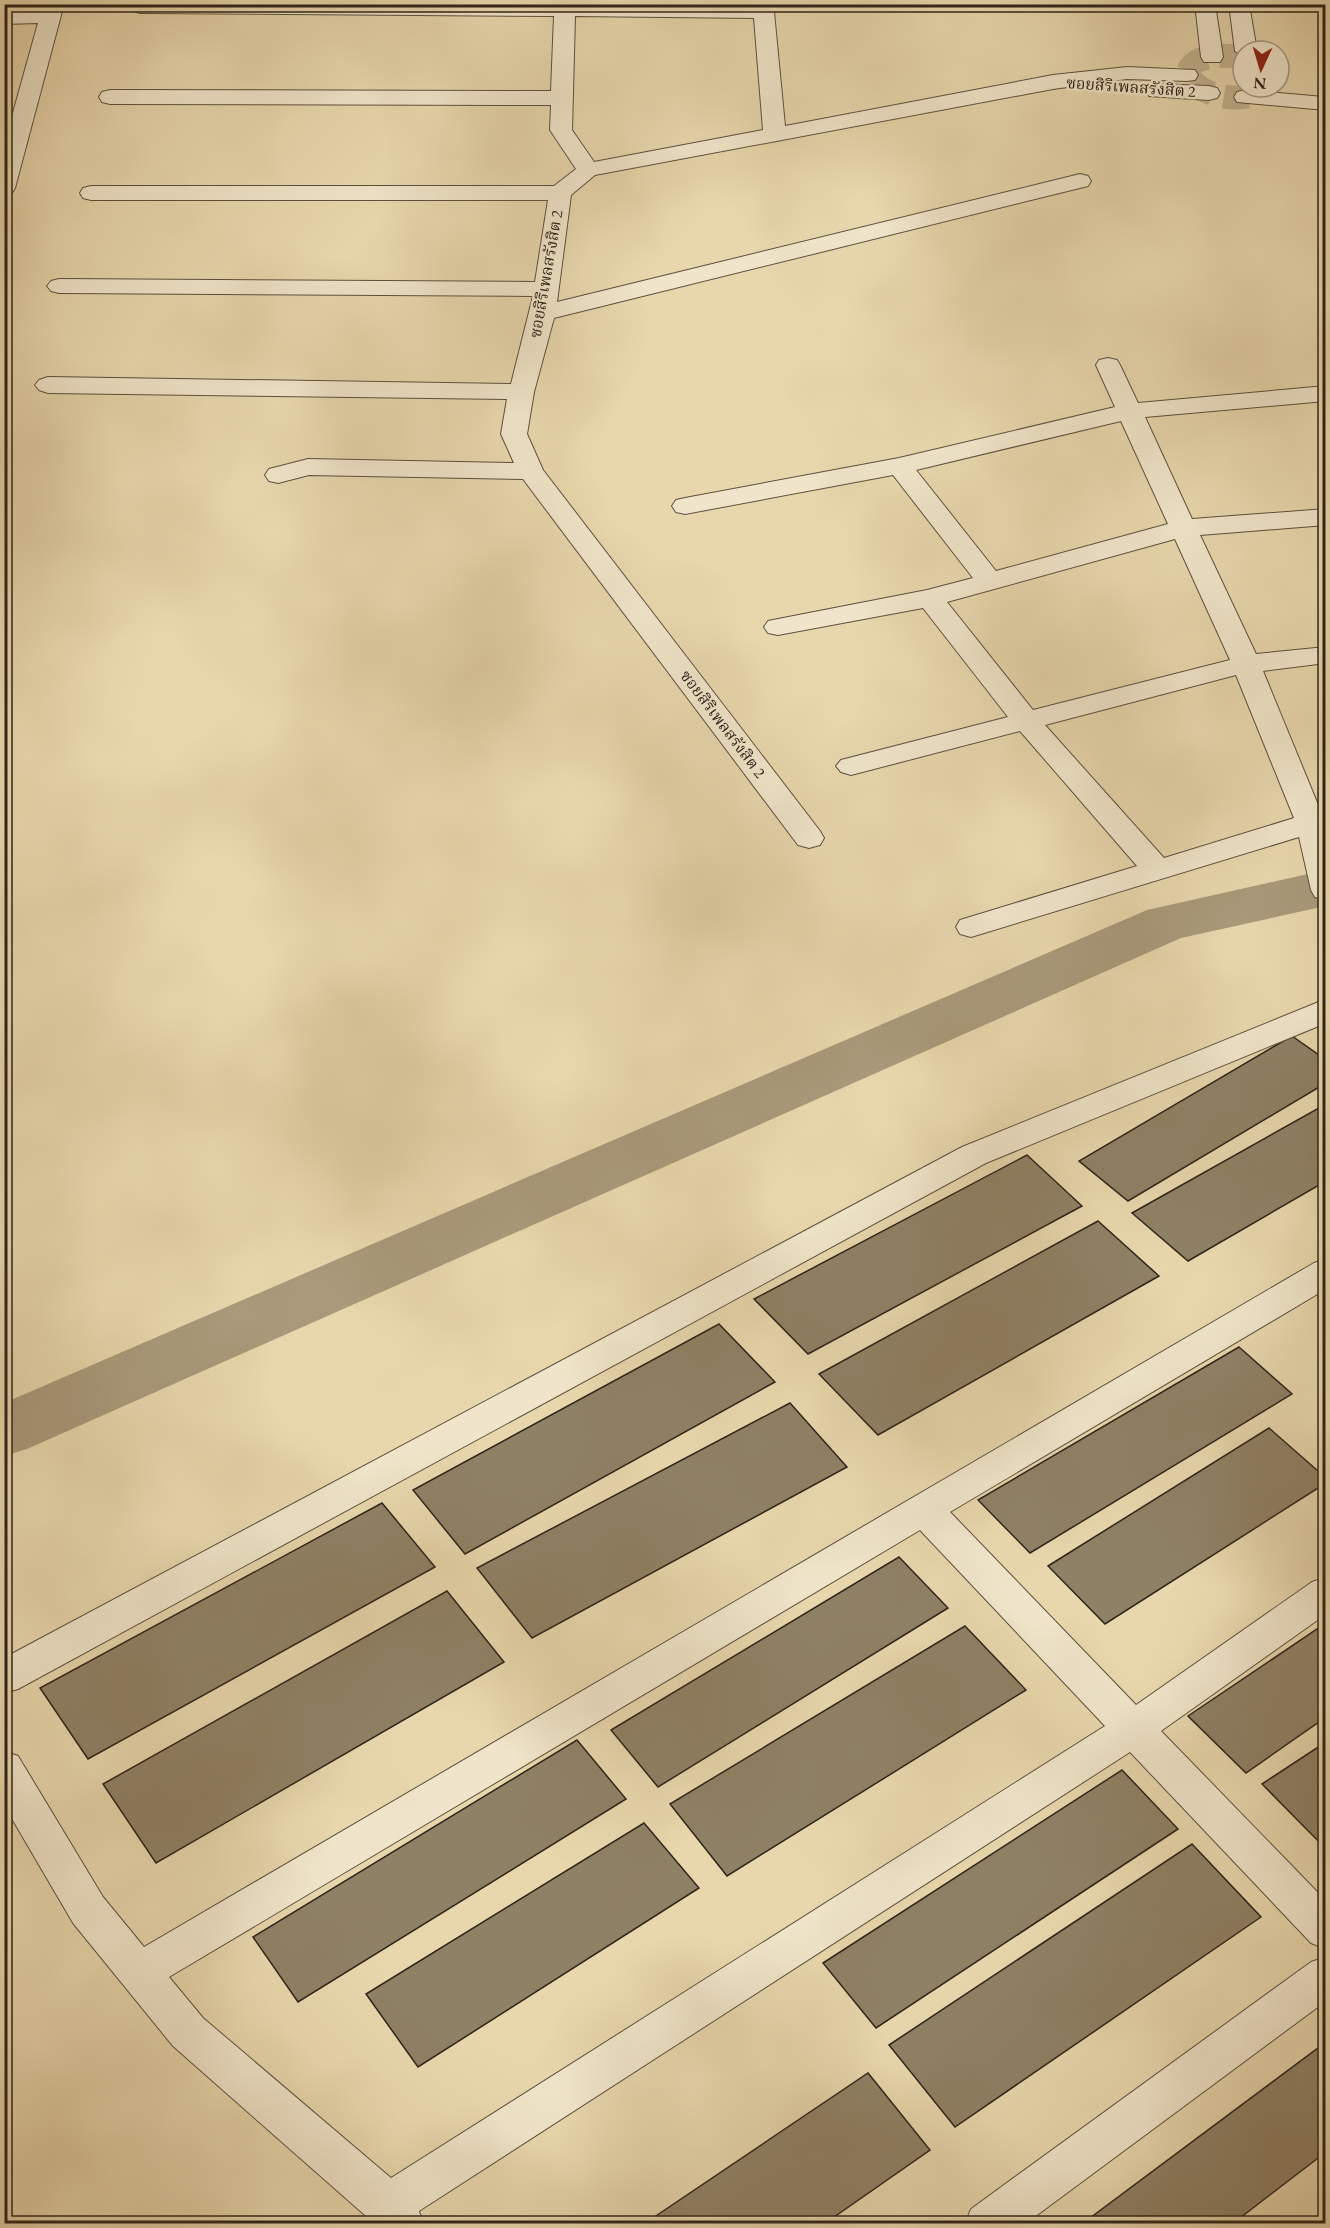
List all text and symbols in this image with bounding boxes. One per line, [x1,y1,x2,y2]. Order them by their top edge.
north arrow [1231,39,1291,99]
street label: ซอยสิริเพลสรังสิต 2 [1066,72,1197,102]
text: N [1253,73,1267,94]
street label: ซอยสิริเพลสรังสิต 2 [524,208,568,340]
street label: ซอยสิริเพลสรังสิต 2 [676,666,771,782]

